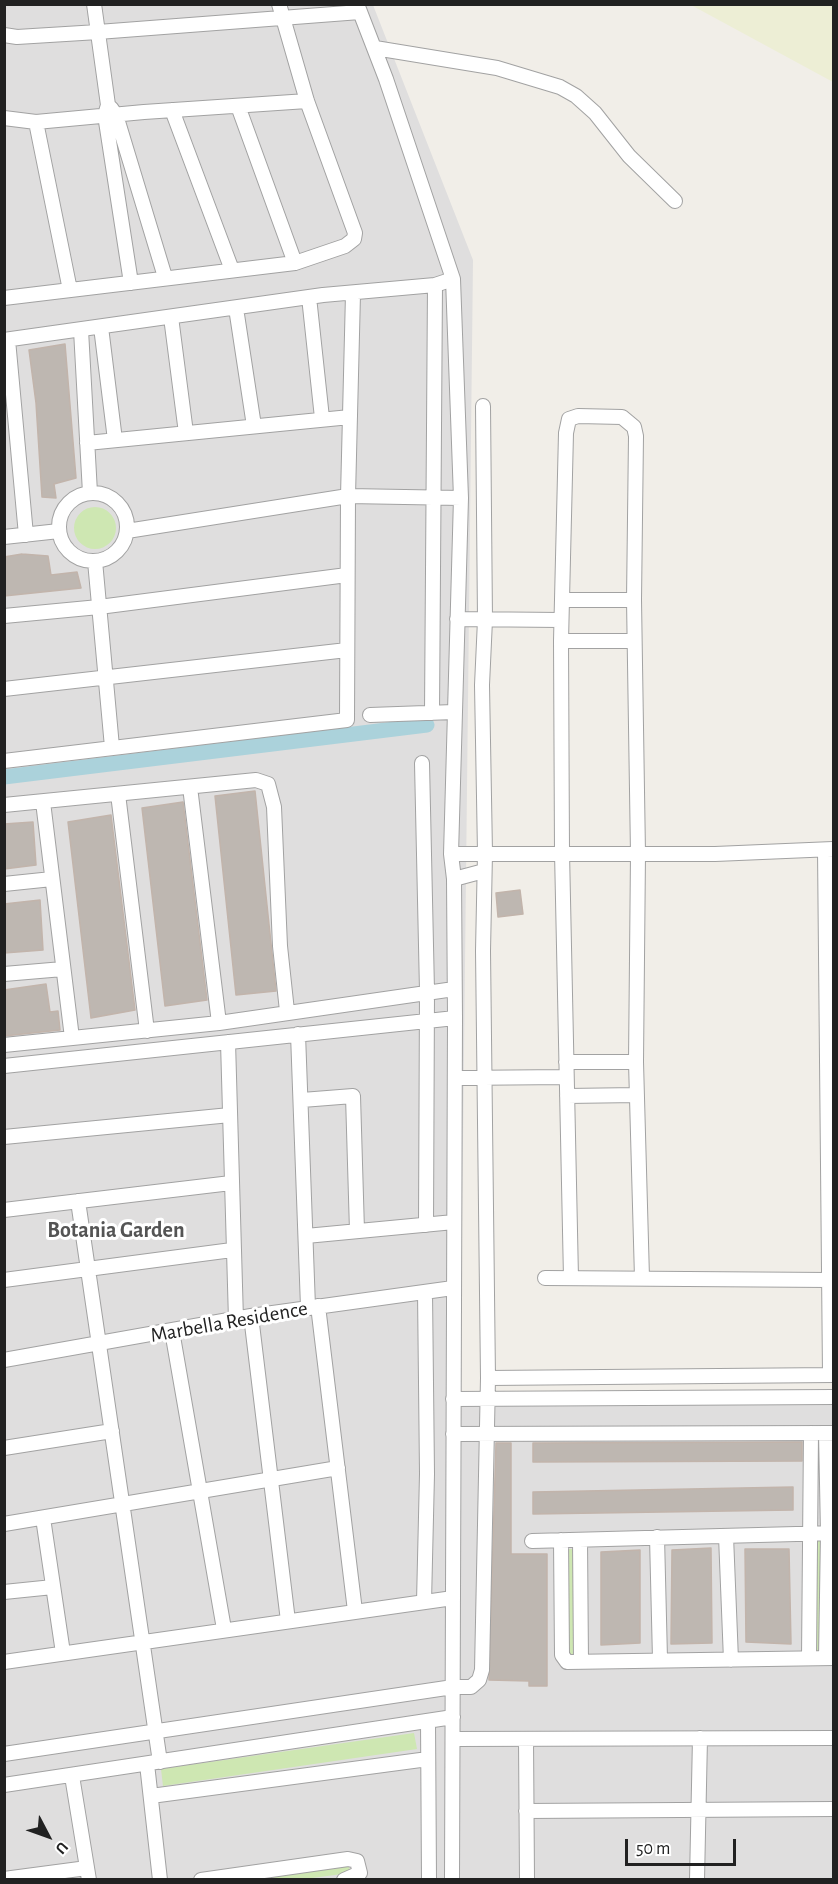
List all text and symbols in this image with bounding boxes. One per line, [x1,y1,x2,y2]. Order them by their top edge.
district label: Botania Garden [47,1217,185,1243]
street label: Marbella Residence [148,1296,310,1348]
north arrow [18,1806,78,1866]
scale bar [628,1827,739,1865]
text: U [52,1839,71,1857]
text: 50 m [636,1840,670,1858]

